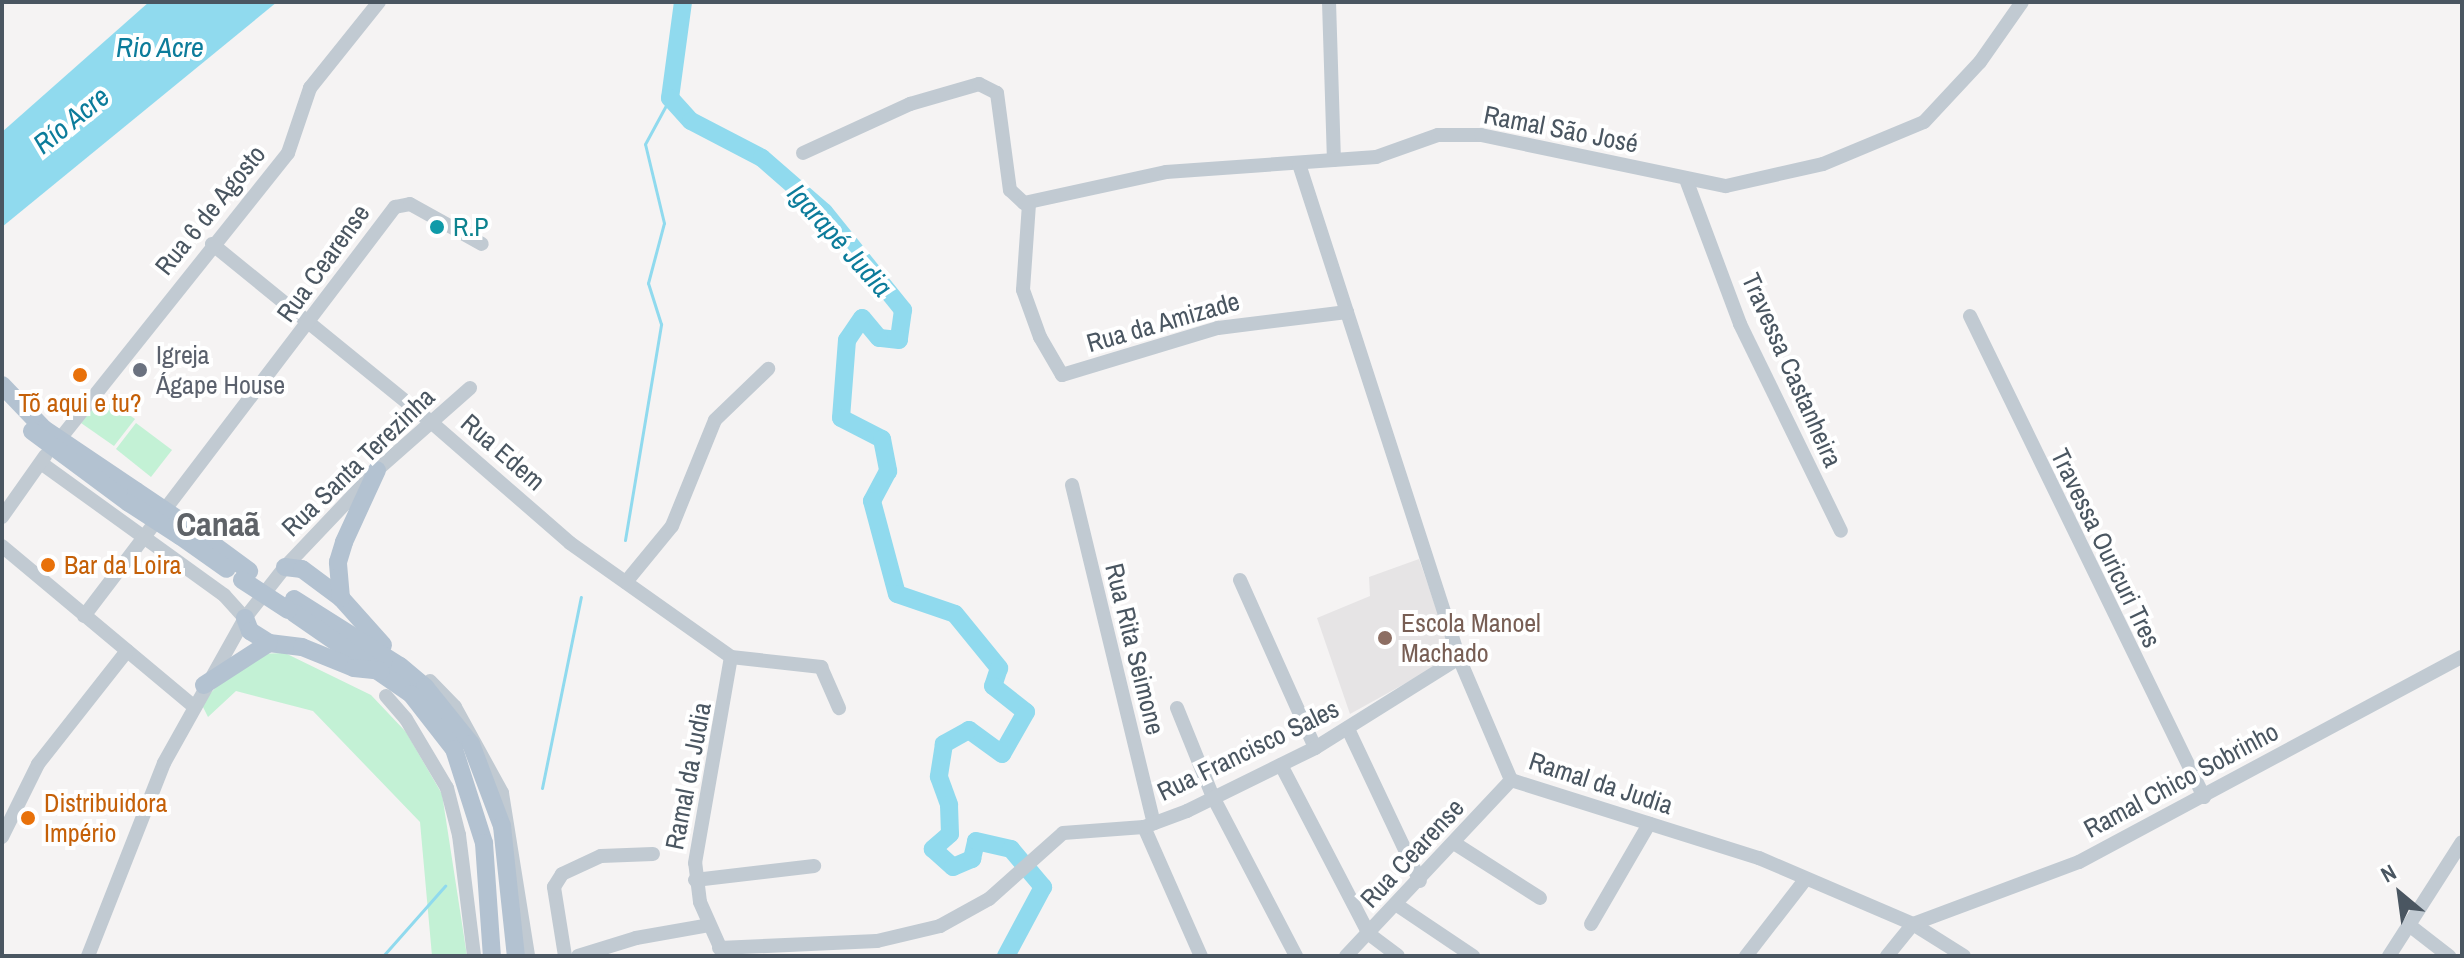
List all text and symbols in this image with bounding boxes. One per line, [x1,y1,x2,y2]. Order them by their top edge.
water label: Rio Acre [115,30,205,64]
water label: Río Acre [26,79,116,161]
street label: Ramal São José [1481,99,1641,159]
street label: Rua 6 de Agosto [148,138,272,282]
water label: Igarapé Judia [781,177,899,303]
street label: Rua Cearense [270,198,376,328]
place label: R.P [453,211,489,243]
marker: R.P [428,218,446,236]
street label: Travessa Castanheira [1735,268,1849,472]
street label: Rua da Amizade [1082,285,1244,359]
place label: Igreja Ágape House [156,339,285,400]
marker: Igreja Ágape House [131,361,149,379]
marker: Tõ aqui e tu? [71,366,89,384]
street label: Rua Santa Terezinha [275,381,441,543]
place label: Tõ aqui e tu? [18,387,142,419]
street label: Rua Edem [455,407,551,497]
street label: Travessa Ouricuri Tres [2044,443,2168,653]
district label: Canaã [176,505,260,545]
place label: Bar da Loira [64,549,181,581]
marker: Bar da Loira [39,556,57,574]
street label: Rua Rita Seimone [1099,560,1171,738]
place label: Escola Manoel Machado [1401,607,1541,668]
marker: Escola Manoel Machado [1376,629,1394,647]
street label: Rua Francisco Sales [1152,693,1344,807]
street label: Ramal da Judia [658,700,718,852]
street label: Ramal Chico Sobrinho [2078,716,2284,844]
street label: Ramal da Judia [1525,745,1677,821]
place label: Distribuidora Império [44,787,167,848]
street label: Rua Cearense [1354,792,1470,914]
marker: Distribuidora Império [19,809,37,827]
north arrow [2360,854,2440,934]
text: N [2375,857,2401,889]

